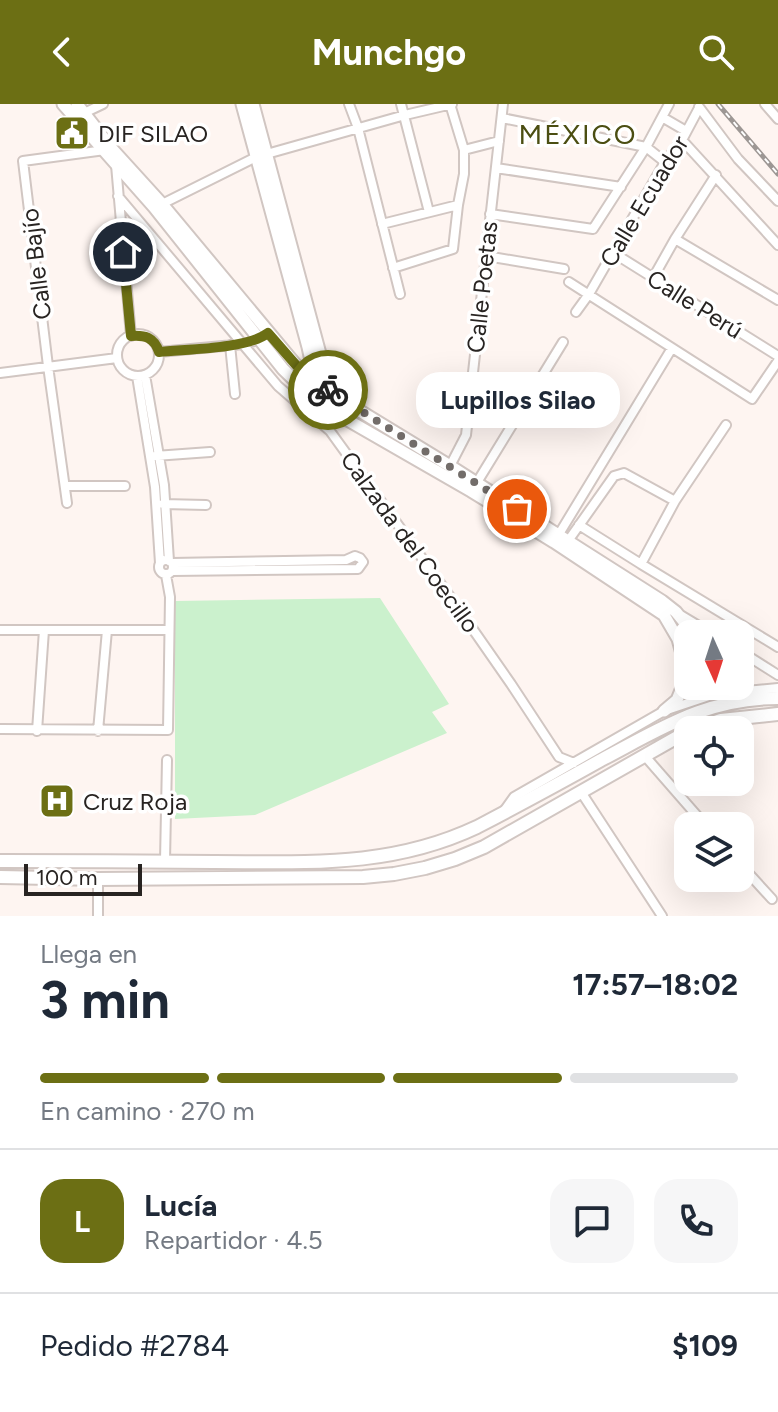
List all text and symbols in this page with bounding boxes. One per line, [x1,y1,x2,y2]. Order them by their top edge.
icon: back [40,30,84,74]
icon: search [694,30,738,74]
text: Munchgo [312,31,466,74]
public building icon: DIF SILAO [53,114,91,152]
district label: MÉXICO [519,117,637,151]
place label: DIF SILAO [98,119,208,148]
street label: Calle Ecuador [593,130,695,272]
street label: Calle Bajío [15,207,57,321]
pin [89,218,157,286]
street label: Calle Poetas [461,220,503,354]
icon: home [101,230,145,274]
street label: Calle Perú [642,263,748,345]
courier [288,350,368,430]
icon: bike [306,368,350,412]
callout: Lupillos Silao [415,373,619,429]
text: Lupillos Silao [440,384,596,416]
street label: Calzada del Coecillo [335,446,485,638]
pin [483,475,551,543]
icon: bag [495,487,539,531]
north arrow [674,620,754,700]
map controls [674,620,754,892]
button: locate [674,716,754,796]
hospital icon: Cruz Roja [38,782,76,820]
place label: Cruz Roja [83,787,187,816]
button: layers [674,812,754,892]
scale bar [24,860,142,896]
text: 100 m [36,864,97,891]
text: Llega en [40,938,137,970]
text: 17:57–18:02 [572,966,738,1003]
text: 3 min [40,969,170,1031]
text: En camino · 270 m [40,1095,255,1127]
button: chat [550,1179,634,1263]
button: phone [654,1179,738,1263]
text: Lucía [144,1187,217,1224]
text: L [74,1203,90,1240]
text: Repartidor · 4.5 [144,1224,323,1256]
text: Pedido #2784 [40,1327,229,1364]
text: $109 [672,1327,738,1364]

